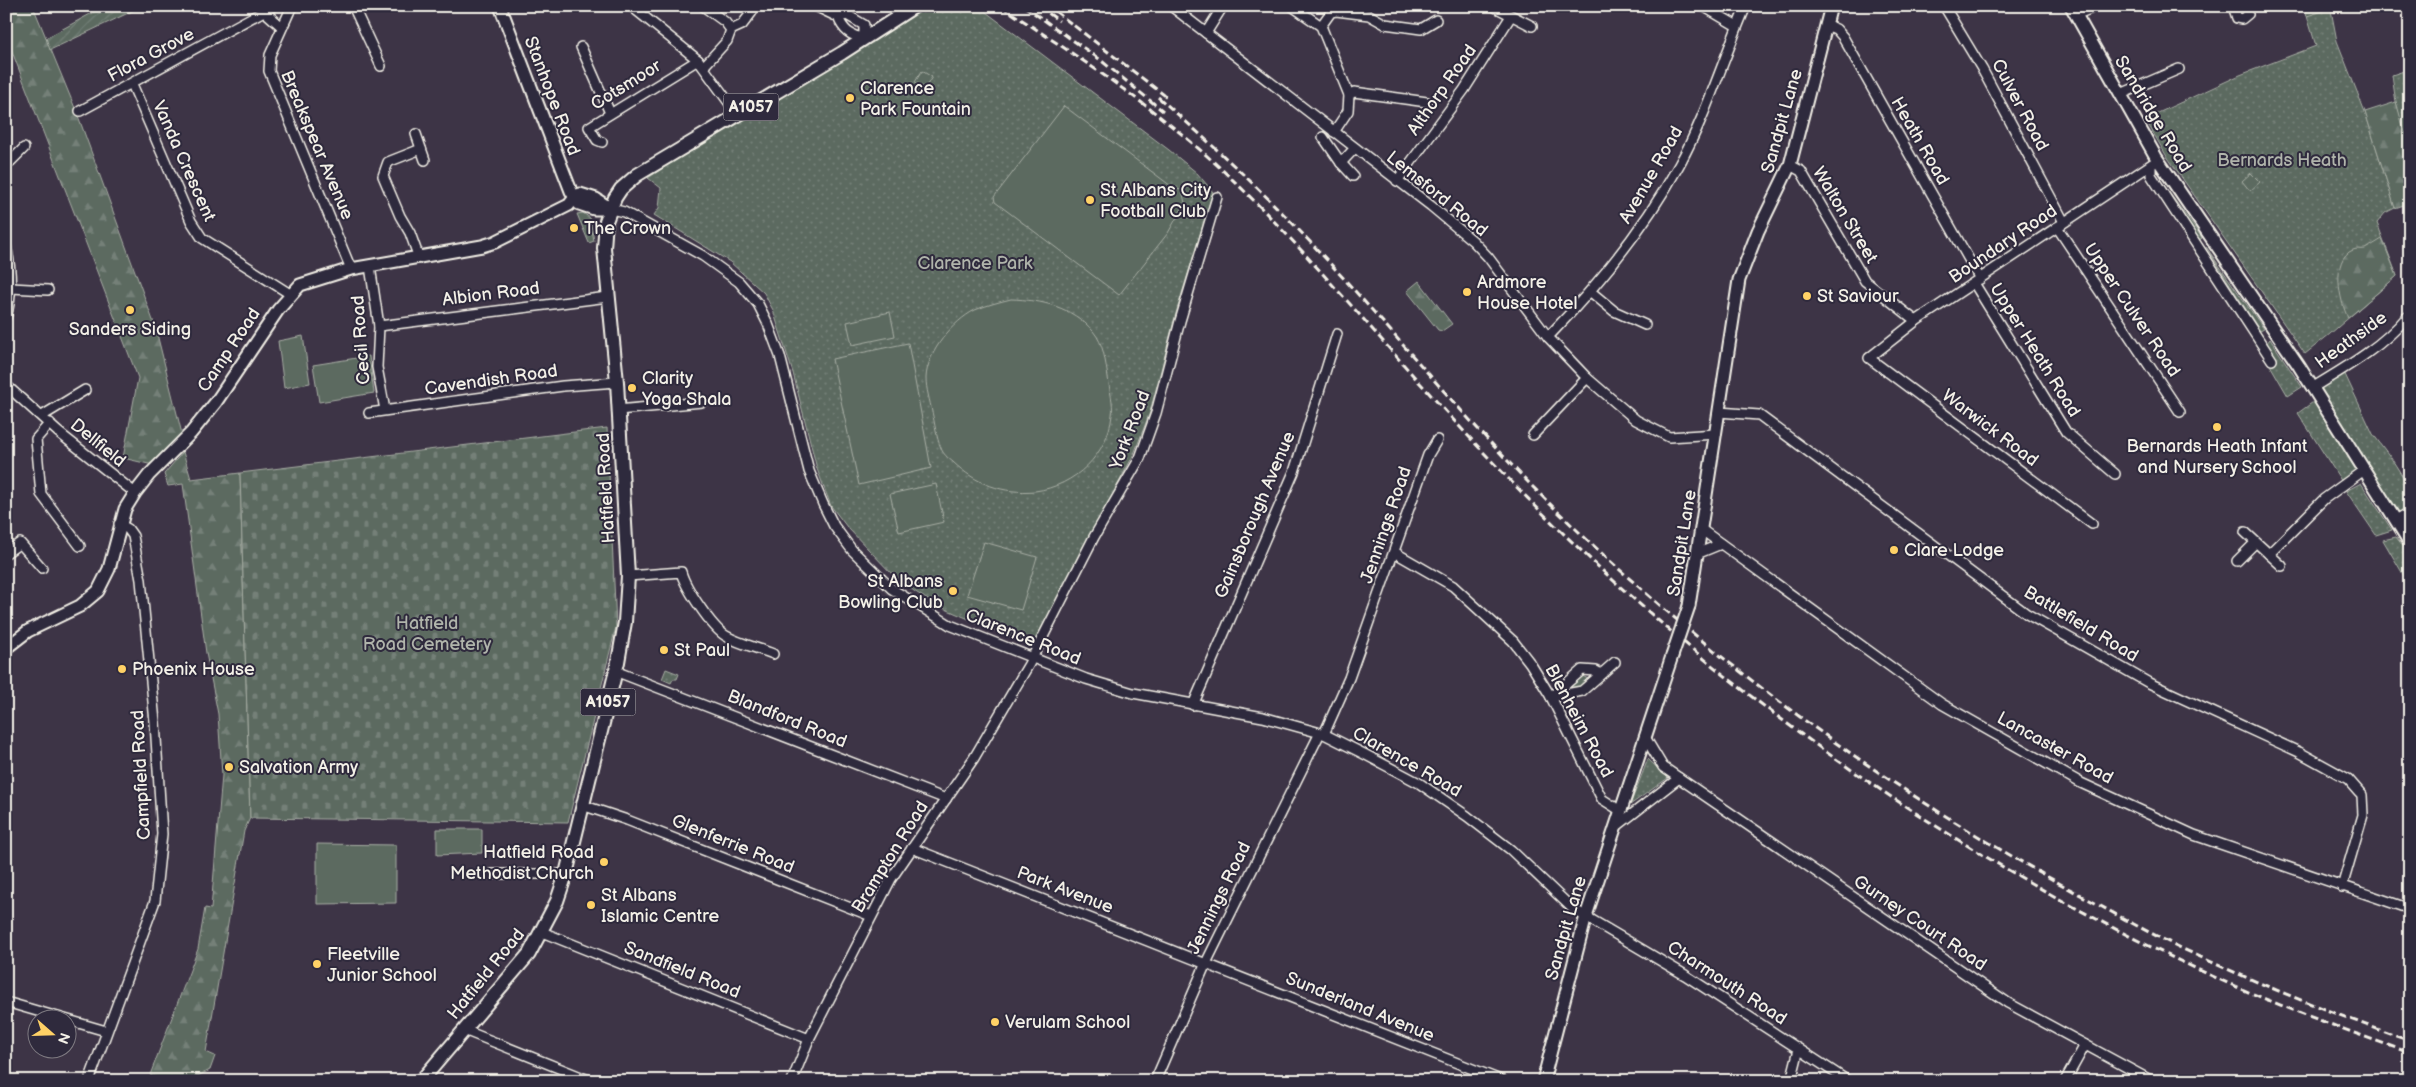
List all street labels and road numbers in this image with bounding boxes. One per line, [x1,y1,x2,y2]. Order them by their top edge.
street label: Flora Grove [104,23,198,87]
street label: Stanhope Road [520,33,584,159]
street label: Althorp Road [1403,41,1481,139]
street label: Sandridge Road [2110,52,2196,176]
street label: Cotsmoor [587,55,665,115]
street label: Culver Road [1987,56,2053,154]
street label: Sandpit Lane [1757,66,1807,176]
street label: Breakspear Avenue [276,67,358,223]
street label: Heath Road [1886,93,1954,189]
road number: A1057 [724,94,778,120]
street label: Vanda Crescent [148,97,220,225]
street label: Avenue Road [1615,123,1687,227]
street label: Lemsford Road [1382,147,1492,241]
street label: Walton Street [1808,163,1882,267]
street label: Boundary Road [1945,200,2061,288]
street label: Upper Culver Road [2079,239,2185,381]
street label: Albion Road [441,278,541,310]
street label: Upper Heath Road [1985,279,2085,421]
street label: Cecil Road [347,295,375,385]
street label: Camp Road [193,304,265,396]
street label: Heathside [2311,307,2391,373]
street label: Cavendish Road [423,360,559,400]
street label: Warwick Road [1938,385,2042,471]
street label: York Road [1105,388,1155,473]
street label: Dellfield [66,414,130,472]
street label: Gainsborough Avenue [1210,428,1300,602]
street label: Hatfield Road [593,432,619,544]
street label: Jennings Road [1356,464,1416,586]
street label: Sandpit Lane [1663,488,1701,598]
street label: Battlefield Road [2020,581,2142,667]
street label: Clarence Road [962,604,1084,670]
street label: Blenheim Road [1540,661,1618,781]
street label: Blandford Road [724,686,850,752]
road number: A1057 [580,689,636,716]
street label: Lancaster Road [1993,707,2117,789]
street label: Campfield Road [127,709,155,841]
street label: Clarence Road [1349,722,1465,802]
street label: Brampton Road [847,797,933,917]
street label: Glenferrie Road [669,810,797,878]
street label: Jennings Road [1183,839,1255,957]
street label: Park Avenue [1014,862,1116,918]
street label: Gurney Court Road [1849,871,1991,975]
street label: Sandpit Lane [1541,873,1591,983]
street label: Hatfield Road [443,924,529,1024]
street label: Sandfield Road [621,937,743,1003]
street label: Charmouth Road [1663,937,1791,1029]
street label: Sunderland Avenue [1283,968,1438,1047]

